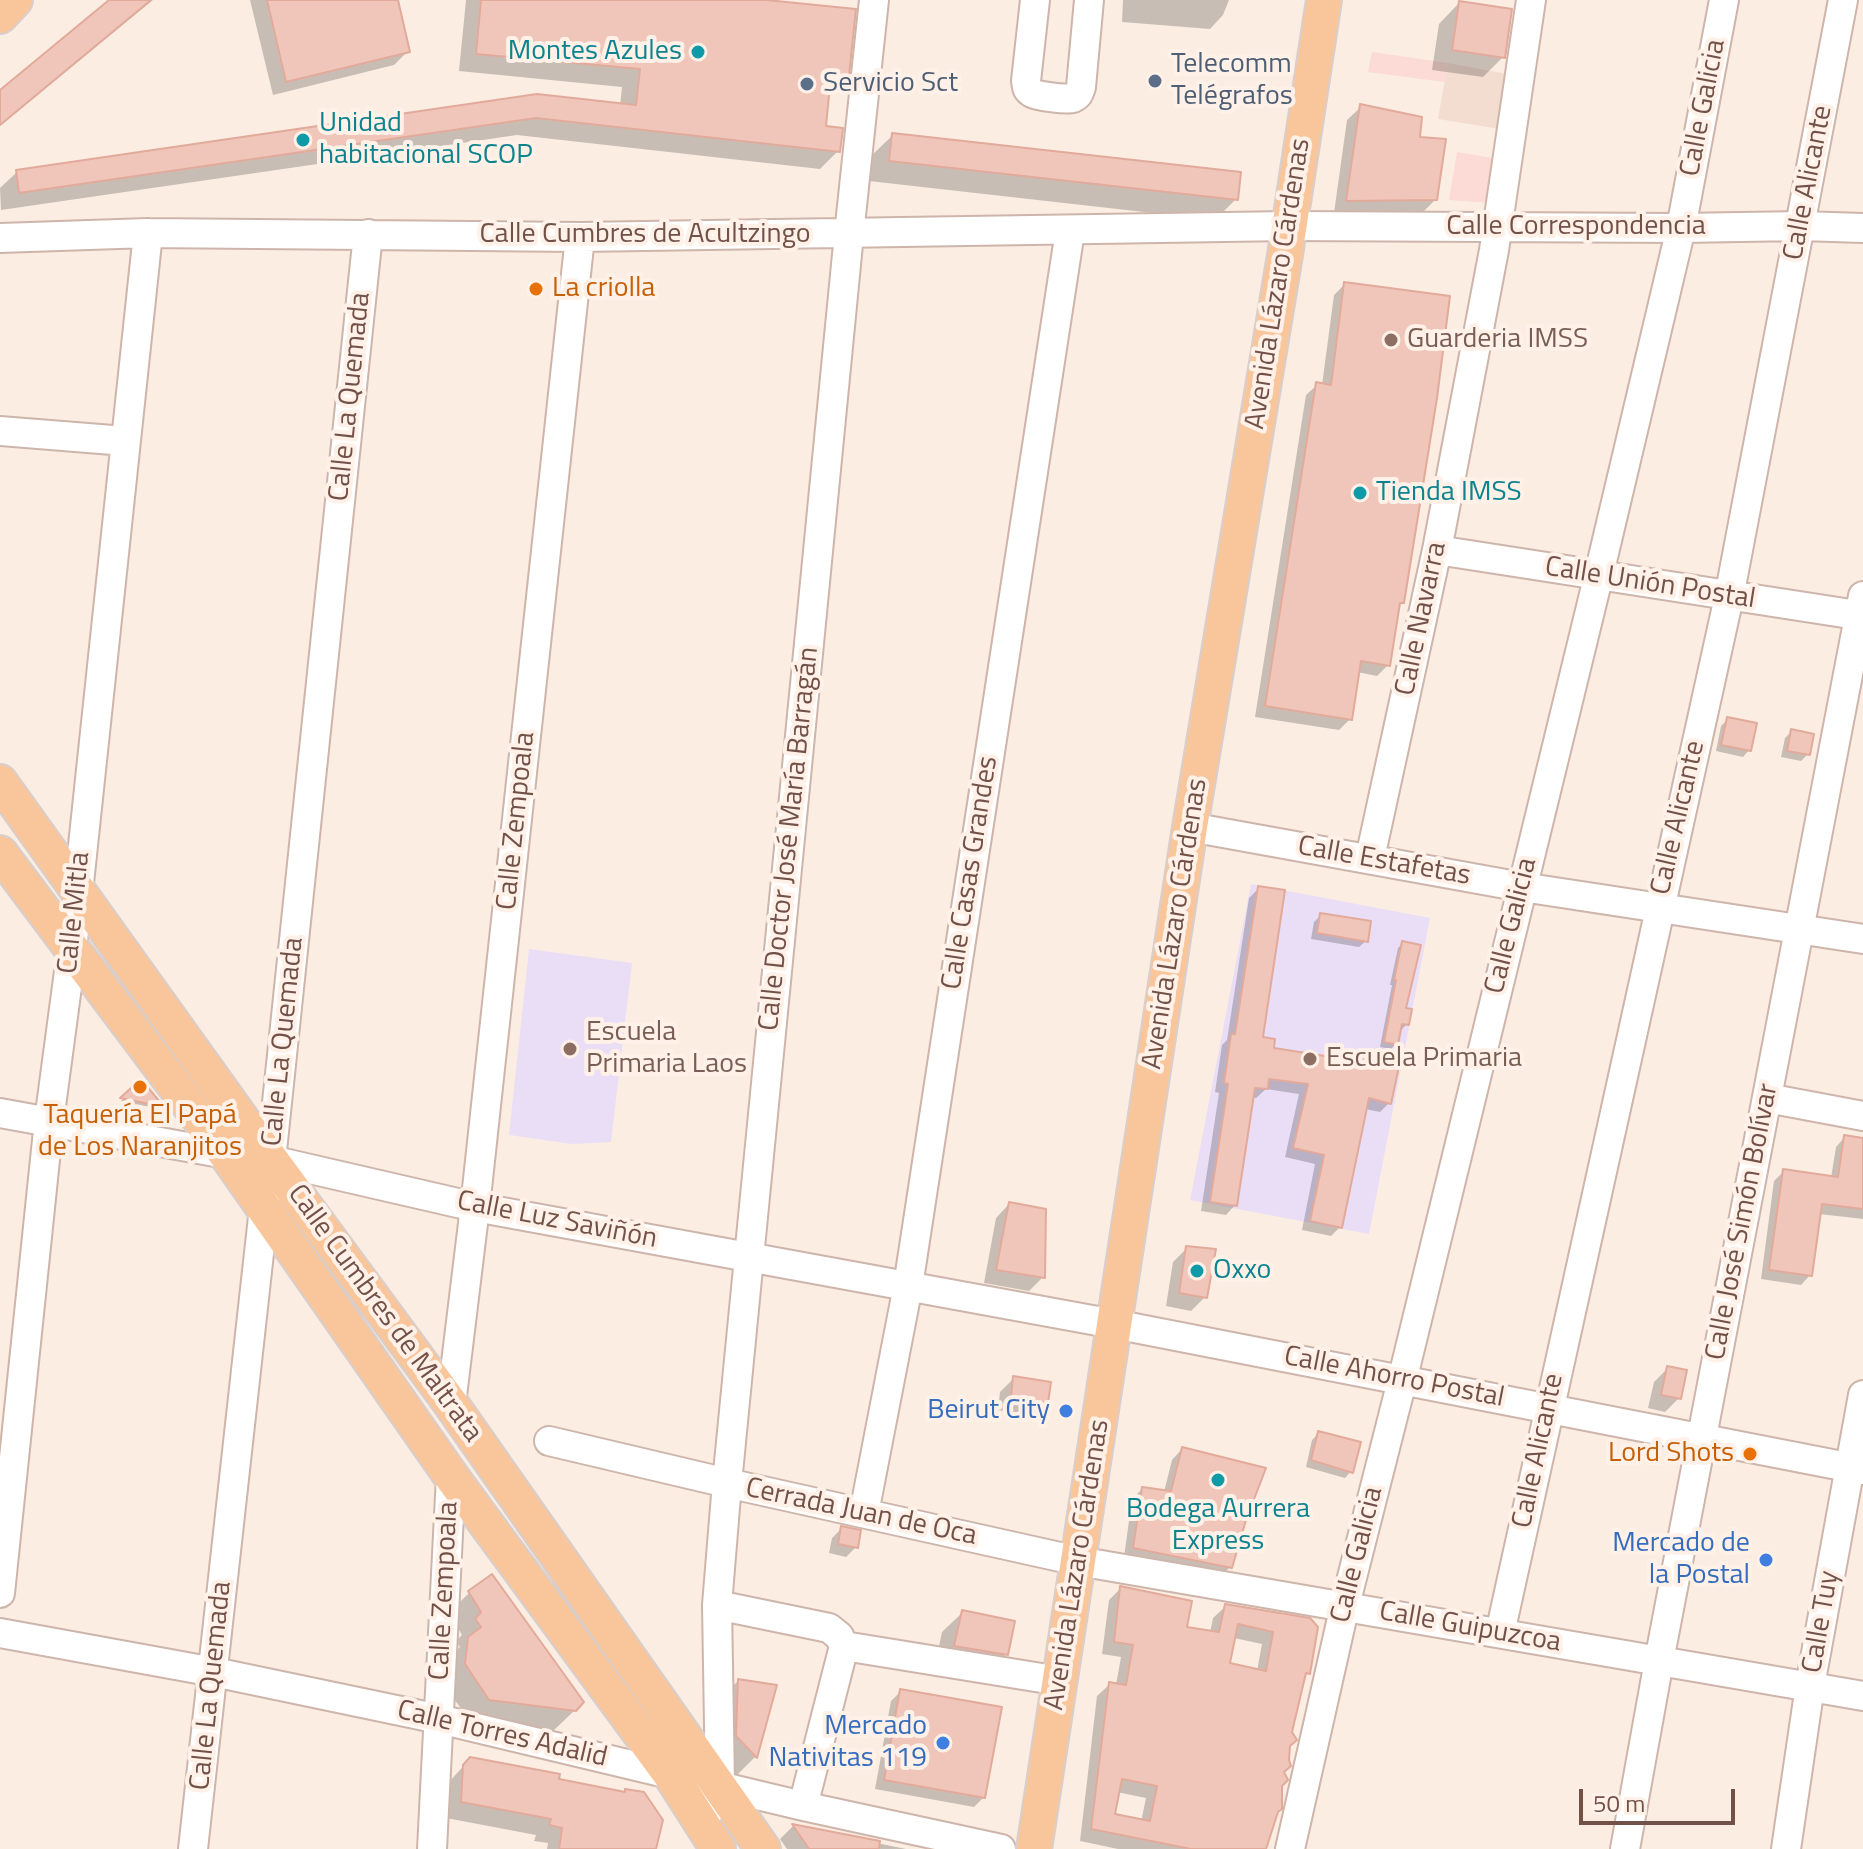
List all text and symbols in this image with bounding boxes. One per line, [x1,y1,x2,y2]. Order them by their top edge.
place label: Montes Azules [508,35,682,69]
street label: Calle Galicia [1674,37,1734,179]
marker: Montes Azules [689,43,707,61]
place label: Telecomm Telégrafos [1171,48,1293,114]
place label: Servicio Sct [823,67,958,101]
marker: Telecomm Telégrafos [1146,72,1164,90]
marker: Servicio Sct [798,75,816,93]
street label: Calle Alicante [1778,103,1840,263]
place label: Unidad habitacional SCOP [319,107,533,173]
marker: Unidad habitacional SCOP [294,131,312,149]
street label: Avenida Lázaro Cárdenas [1239,136,1319,432]
street label: Calle Correspondencia [1446,210,1706,244]
street label: Calle Cumbres de Acultzingo [479,218,811,252]
place label: La criolla [552,272,655,306]
marker: La criolla [527,280,545,298]
street label: Calle La Quemada [323,291,379,503]
place label: Guarderia IMSS [1407,323,1588,357]
marker: Guarderia IMSS [1382,331,1400,349]
place label: Tienda IMSS [1376,476,1522,510]
marker: Tienda IMSS [1351,484,1369,502]
street label: Calle Navarra [1389,539,1455,699]
street label: Calle Unión Postal [1543,551,1757,617]
street label: Calle Doctor José María Barragán [753,645,827,1033]
street label: Calle Zempoala [491,730,543,912]
street label: Calle Alicante [1645,738,1713,898]
street label: Calle Casas Grandes [936,754,1006,992]
street label: Avenida Lázaro Cárdenas [1136,776,1216,1072]
street label: Calle Estafetas [1295,830,1473,894]
street label: Calle Mitla [52,850,98,976]
street label: Calle Galicia [1479,855,1545,997]
street label: Calle La Quemada [256,936,312,1148]
place label: Escuela Primaria Laos [586,1016,747,1082]
marker: Escuela Primaria Laos [561,1040,579,1058]
place label: Escuela Primaria [1326,1042,1522,1076]
marker: Escuela Primaria [1301,1050,1319,1068]
marker: Taquería El Papá de Los Naranjitos [131,1078,149,1096]
street label: Calle José Simón Bolívar [1700,1081,1786,1363]
place label: Taquería El Papá de Los Naranjitos [38,1099,242,1165]
street label: Calle Cumbres de Maltrata [279,1179,489,1449]
street label: Calle Luz Saviñón [454,1185,660,1257]
place label: Oxxo [1213,1254,1271,1288]
marker: Oxxo [1188,1262,1206,1280]
street label: Calle Ahorro Postal [1281,1340,1507,1416]
street label: Calle Alicante [1506,1371,1572,1531]
place label: Beirut City [927,1394,1050,1428]
marker: Beirut City [1057,1402,1075,1420]
street label: Avenida Lázaro Cárdenas [1038,1417,1118,1713]
place label: Lord Shots [1608,1437,1734,1471]
marker: Lord Shots [1741,1445,1759,1463]
marker: Bodega Aurrera Express [1209,1471,1227,1489]
street label: Cerrada Juan de Oca [742,1472,980,1554]
street label: Calle Galicia [1325,1484,1391,1626]
place label: Bodega Aurrera Express [1126,1493,1310,1559]
street label: Calle Zempoala [424,1501,466,1681]
place label: Mercado de la Postal [1612,1527,1750,1593]
marker: Mercado de la Postal [1757,1551,1775,1569]
street label: Calle Tuy [1796,1568,1848,1676]
street label: Calle La Quemada [184,1580,240,1792]
street label: Calle Guipuzcoa [1377,1595,1563,1661]
street label: Calle Torres Adalid [394,1694,610,1776]
place label: Mercado Nativitas 119 [768,1710,927,1776]
marker: Mercado Nativitas 119 [934,1734,952,1752]
scale bar [1583,1773,1739,1823]
text: 50 m [1593,1785,1645,1821]

